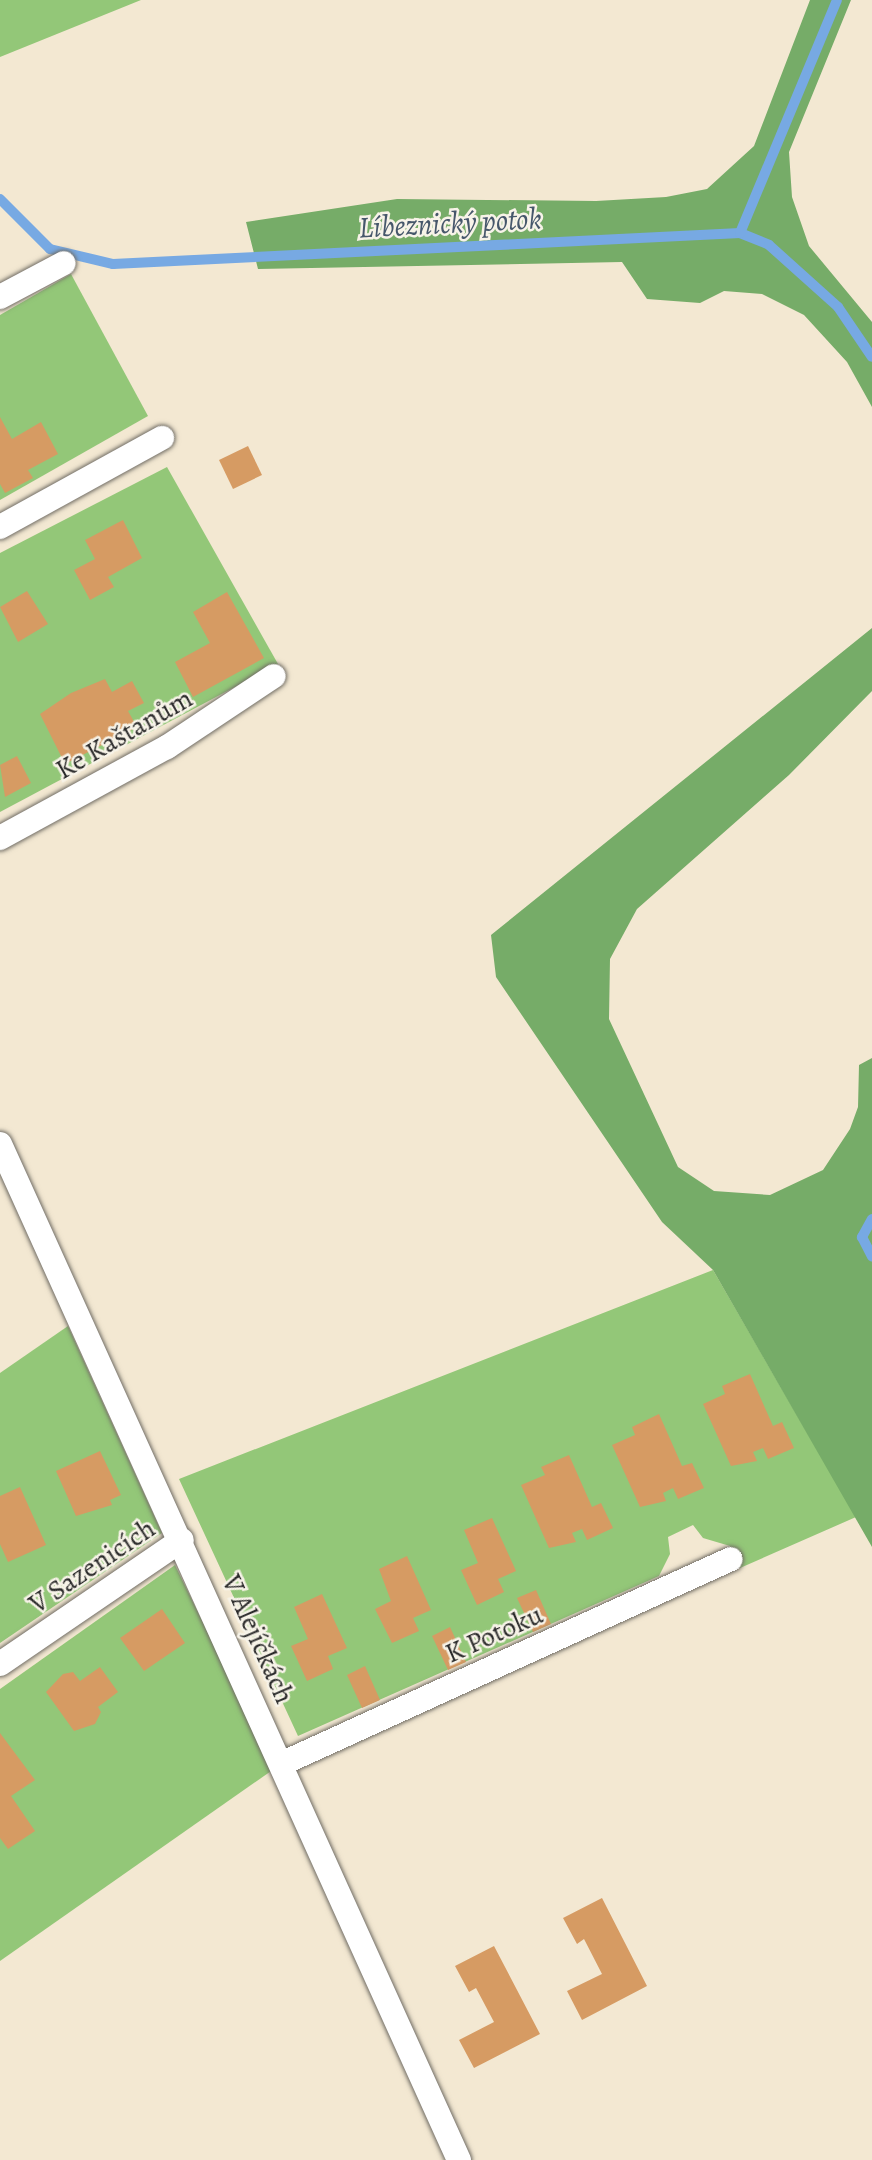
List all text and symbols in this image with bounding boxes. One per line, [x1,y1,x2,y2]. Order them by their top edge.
water label: Líbeznický potok [358,200,542,246]
street label: Ke Kaštanům [50,681,198,787]
street label: V Sazenicích [22,1511,162,1621]
street label: V Alejíčkách [215,1569,301,1709]
street label: K Potoku [440,1598,548,1670]

